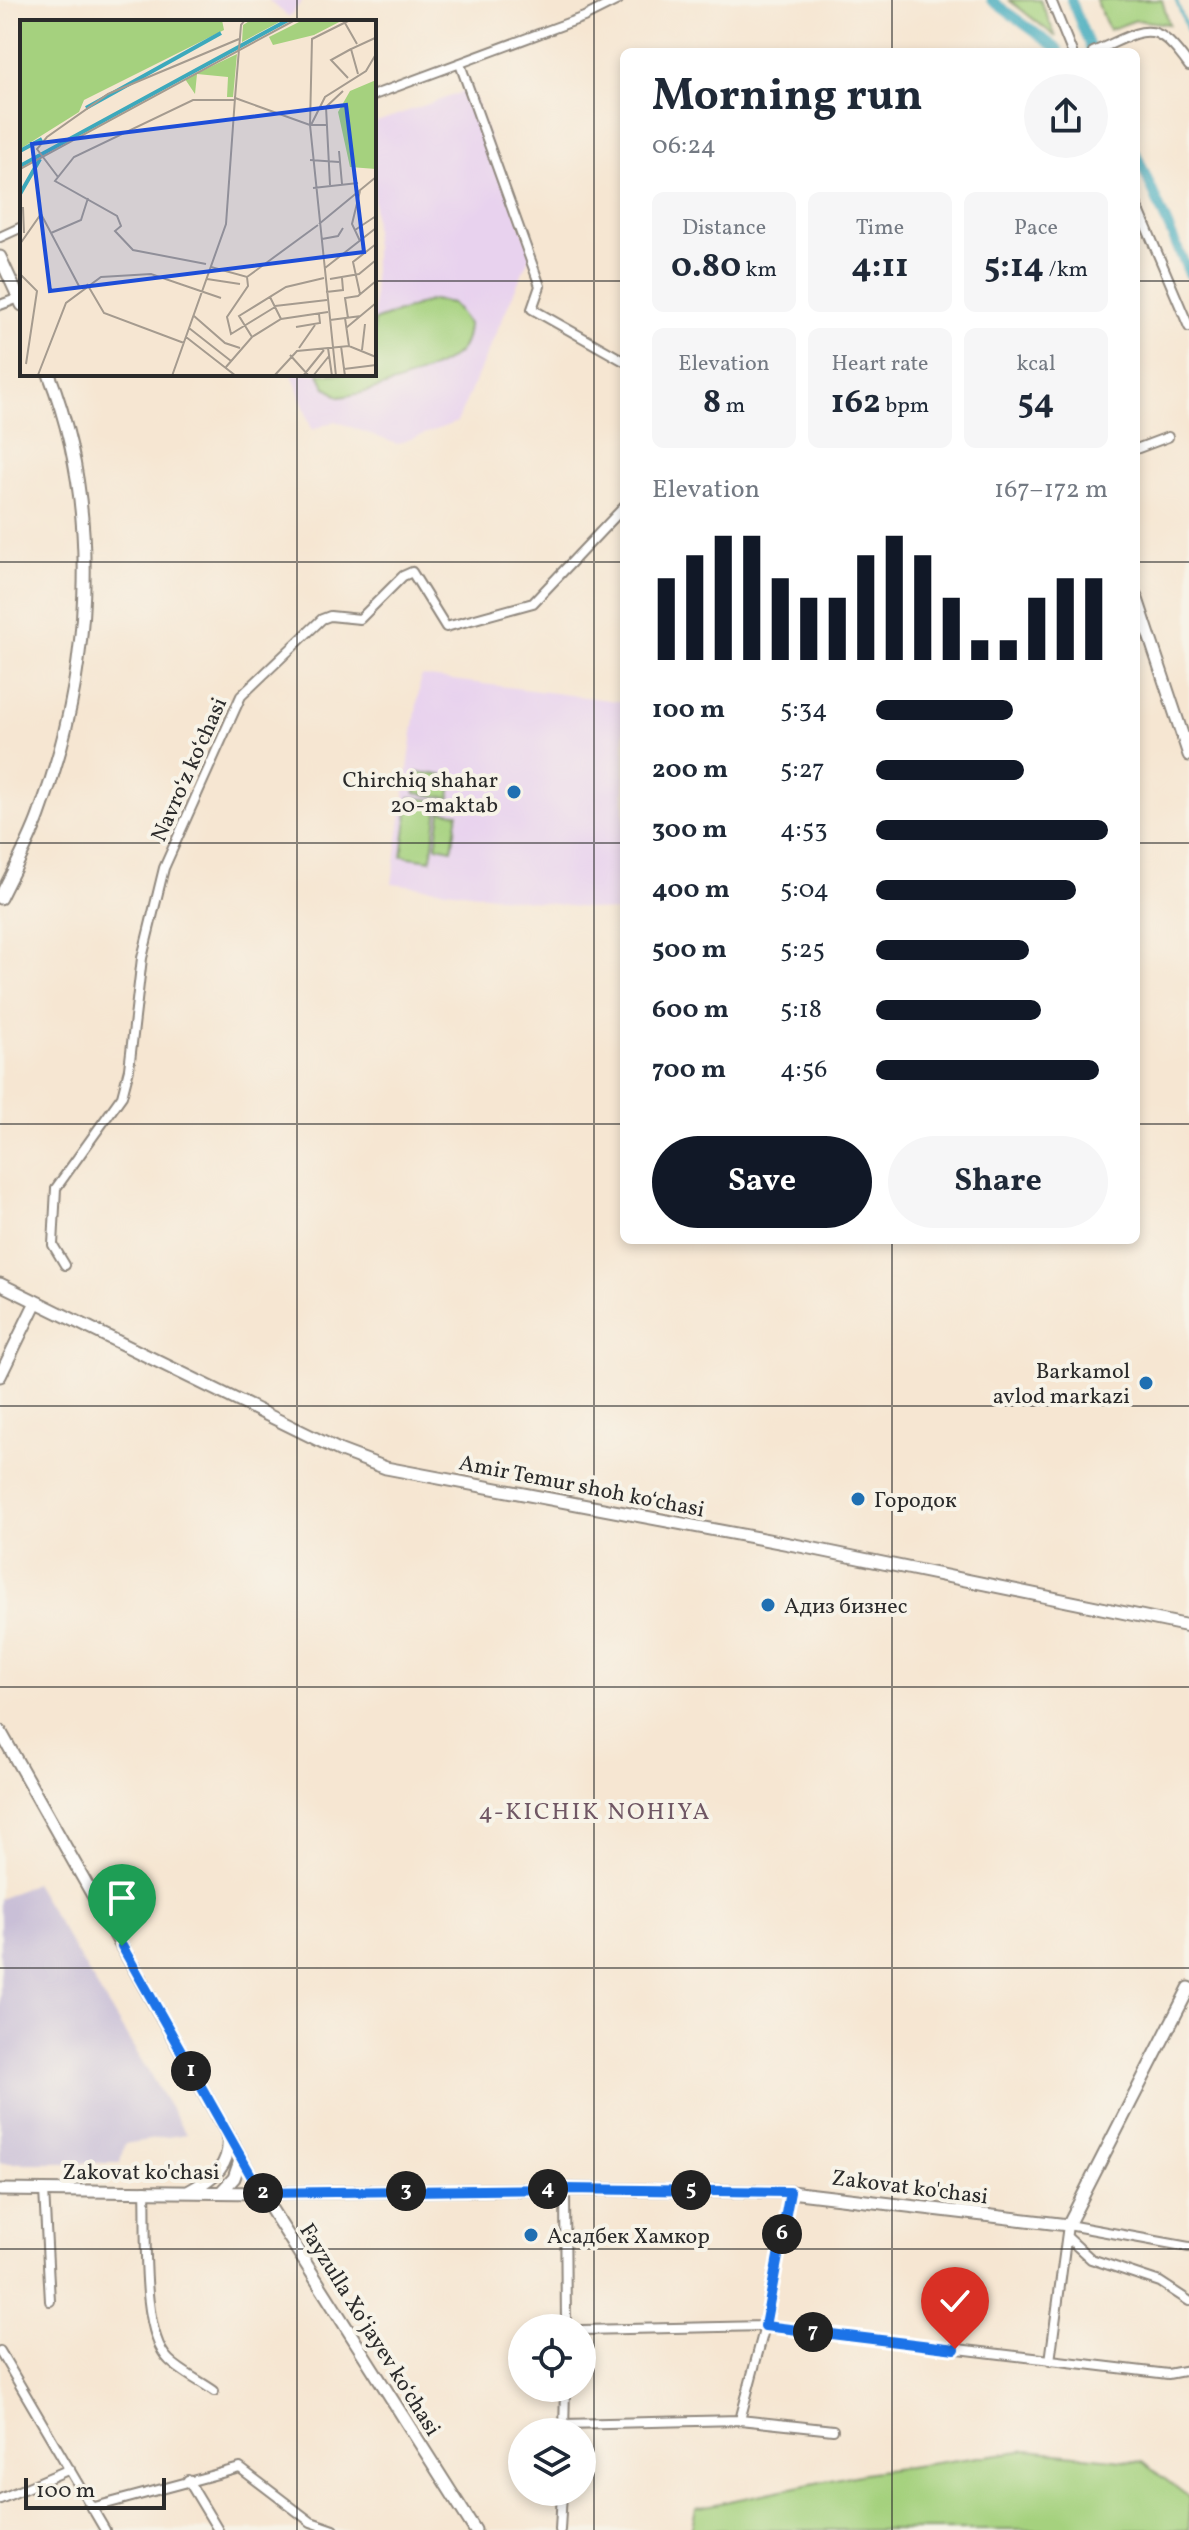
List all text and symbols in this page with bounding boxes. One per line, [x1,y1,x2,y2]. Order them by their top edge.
inset map [20,20,376,376]
text: Morning run [652,67,923,128]
button: share [1024,74,1108,158]
text: 06:24 [652,128,716,164]
text: Distance [682,213,766,244]
text: Time [856,213,904,244]
text: Pace [1014,213,1058,244]
text: 0.80 [671,244,741,291]
text: 4:11 [851,244,909,291]
text: 5:14 [984,244,1044,291]
text: km [741,255,777,286]
text: /km [1044,255,1088,286]
text: Elevation [678,349,770,380]
text: Heart rate [831,349,929,380]
text: kcal [1016,349,1056,380]
text: 8 [703,380,721,427]
text: 162 [831,380,881,427]
text: 54 [1018,380,1054,427]
text: m [721,391,745,422]
text: bpm [881,391,929,422]
text: Elevation [652,472,760,508]
text: 167–172 m [994,472,1108,508]
text: 100 m [652,692,725,728]
text: 5:34 [780,692,828,728]
street label: Navro‘z ko‘chasi [145,693,236,847]
text: 200 m [652,752,728,788]
text: 5:27 [780,752,825,788]
place label: Chirchiq shahar 20-maktab [342,766,498,822]
marker: Chirchiq shahar 20-maktab [505,783,523,801]
text: 300 m [652,812,728,848]
text: 4:53 [780,812,828,848]
text: 400 m [652,872,730,908]
text: 5:04 [780,872,829,908]
text: 500 m [652,932,727,968]
text: 5:25 [780,932,825,968]
text: 600 m [652,992,729,1028]
text: 5:18 [780,992,822,1028]
text: 700 m [652,1052,726,1088]
text: 4:56 [780,1052,827,1088]
button: Save [652,1136,872,1228]
button: Share [888,1136,1108,1228]
place label: Barkamol avlod markazi [993,1357,1130,1413]
marker: Barkamol avlod markazi [1137,1374,1155,1392]
street label: Amir Temur shoh ko‘chasi [456,1448,707,1526]
place label: Городок [874,1486,957,1517]
marker: Городок [849,1490,867,1508]
place label: Адиз бизнес [784,1592,908,1623]
marker: Адиз бизнес [759,1596,777,1614]
district label: 4-KICHIK NOHIYA [478,1796,712,1830]
pin [88,1864,156,1946]
icon: arrive [100,1876,144,1920]
pin: 1 [171,2051,211,2091]
text: 1 [187,2055,195,2086]
street label: Zakovat ko'chasi [62,2158,220,2189]
street label: Zakovat ko'chasi [830,2164,990,2213]
pin: 4 [528,2169,568,2209]
pin: 5 [671,2170,711,2210]
pin: 3 [386,2171,426,2211]
pin: 2 [243,2173,283,2213]
text: 4 [541,2173,555,2204]
text: 5 [686,2174,696,2205]
text: 3 [400,2175,412,2206]
text: 2 [257,2177,269,2208]
pin: 6 [762,2214,802,2254]
street label: Fayzulla Xo‘jayev ko‘chasi [291,2218,447,2443]
text: 6 [776,2218,788,2249]
place label: Асадбек Хамкор [547,2222,710,2253]
marker: Асадбек Хамкор [522,2226,540,2244]
pin [921,2267,989,2349]
icon: check [933,2279,977,2323]
pin: 7 [793,2312,833,2352]
map controls [508,2314,596,2506]
button: locate [508,2314,596,2402]
text: 7 [808,2316,818,2347]
button: layers [508,2418,596,2506]
scale bar [24,2474,166,2510]
text: 100 m [36,2476,95,2507]

